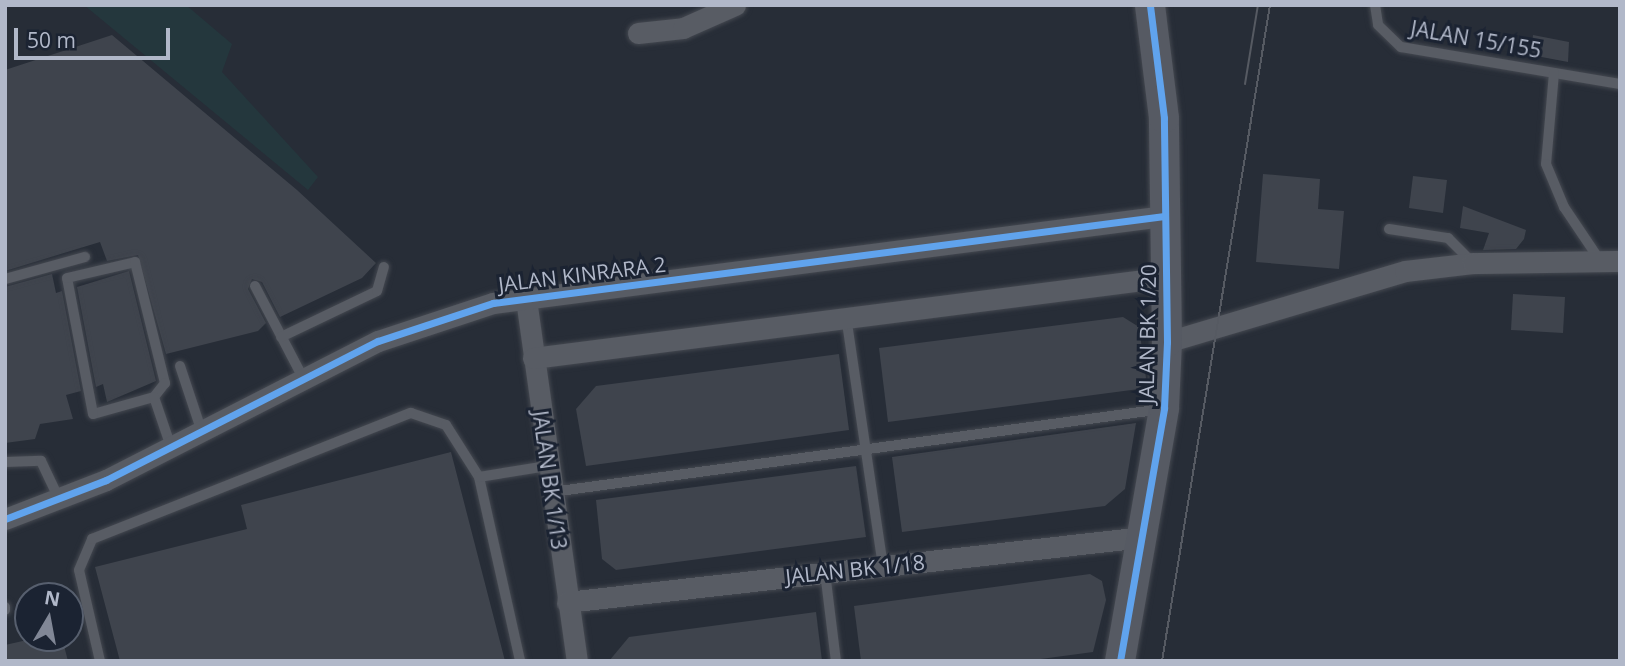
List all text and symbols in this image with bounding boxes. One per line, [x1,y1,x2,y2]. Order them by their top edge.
scale bar [18,14,173,58]
street label: JALAN 15/155 [1409,15,1543,63]
text: 50 m [27,26,76,54]
street label: JALAN KINRARA 2 [497,251,667,297]
street label: JALAN BK 1/20 [1133,264,1161,404]
street label: JALAN BK 1/13 [528,409,572,551]
street label: JALAN BK 1/18 [784,549,926,589]
north arrow [14,582,84,652]
text: N [42,584,62,612]

